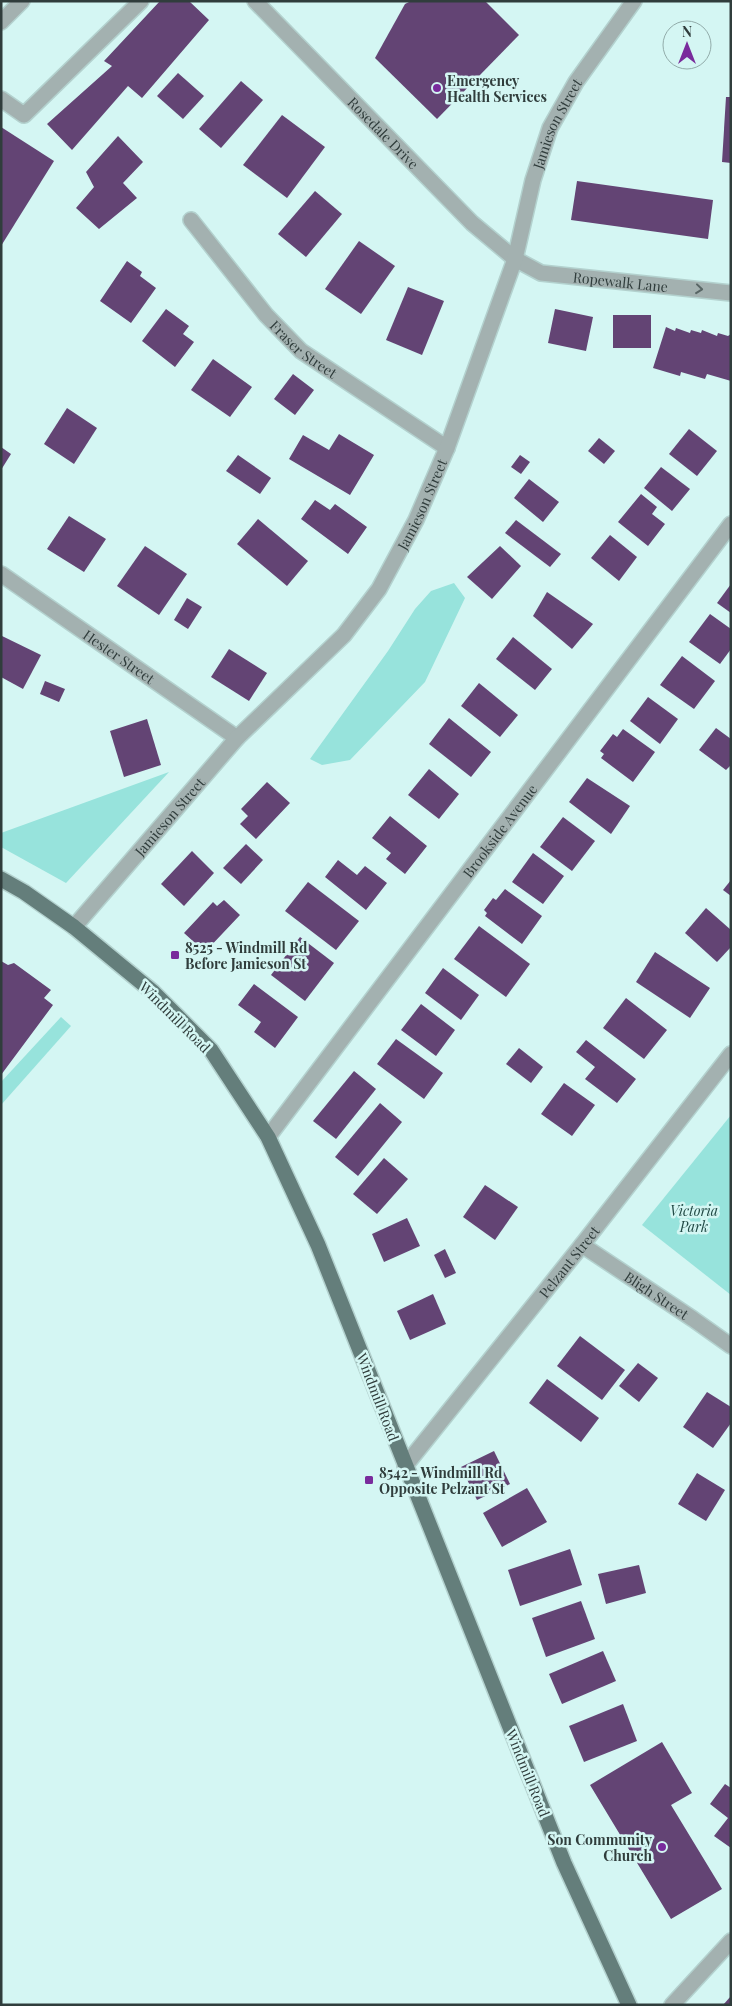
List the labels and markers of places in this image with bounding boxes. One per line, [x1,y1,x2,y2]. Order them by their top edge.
place label: Emergency Health Services [447,71,547,106]
marker: Emergency Health Services [431,82,443,94]
place label: 8525 - Windmill Rd Before Jamieson St [185,938,308,973]
marker: 8525 - Windmill Rd Before Jamieson St [169,949,181,961]
place label: 8542 - Windmill Rd Opposite Pelzant St [379,1463,505,1498]
marker: 8542 - Windmill Rd Opposite Pelzant St [363,1474,375,1486]
place label: Son Community Church [547,1830,653,1865]
marker: Son Community Church [656,1841,668,1853]

